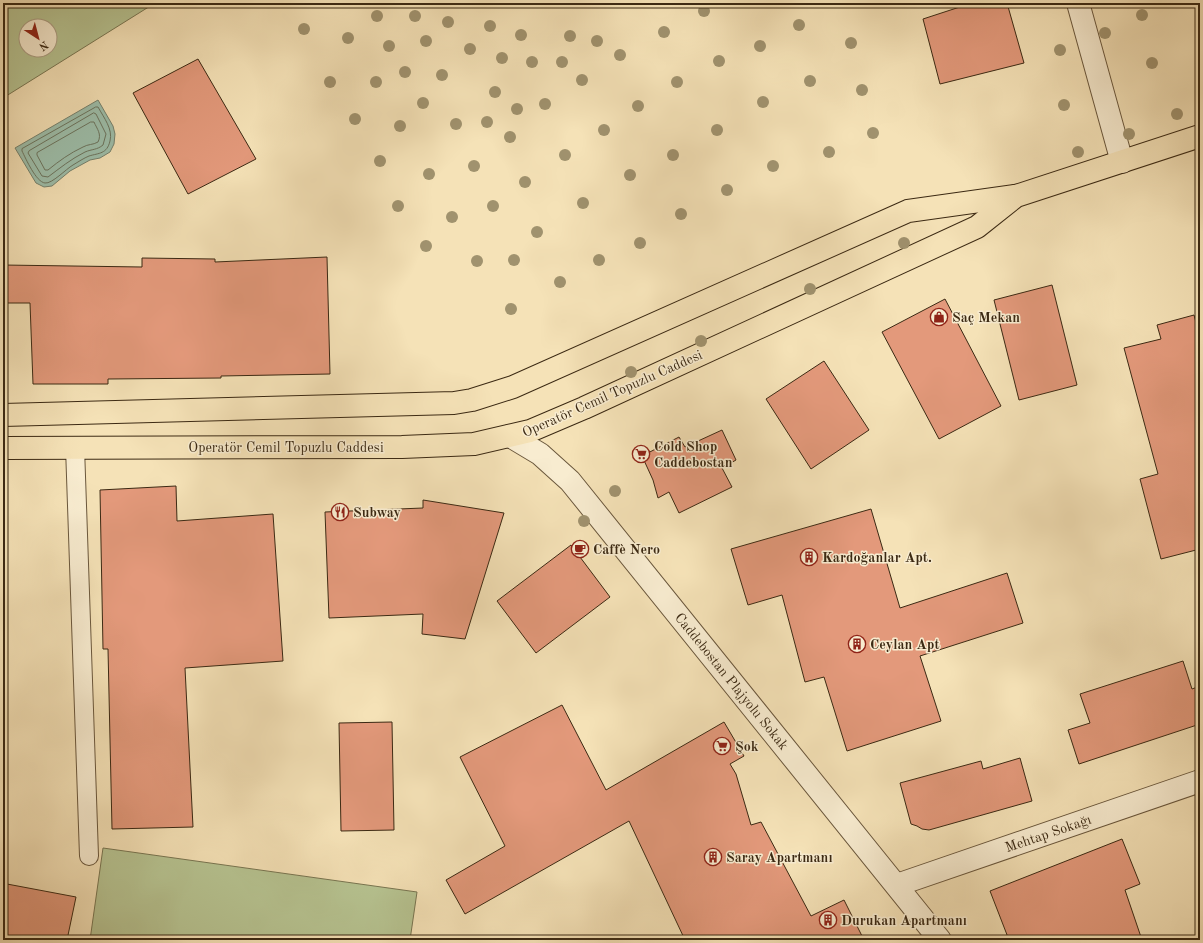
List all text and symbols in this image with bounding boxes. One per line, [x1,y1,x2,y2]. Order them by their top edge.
north arrow [18,18,58,58]
text: N [36,38,50,52]
shop icon: Saç Mekan [929,307,949,327]
place label: Saç Mekan [952,311,1020,325]
street label: Operatör Cemil Topuzlu Caddesi [520,348,705,440]
place label: Cold Shop Caddebostan [654,440,733,470]
street label: Operatör Cemil Topuzlu Caddesi [188,441,384,455]
supermarket icon: Cold Shop Caddebostan [631,444,651,464]
restaurant icon: Subway [330,502,350,522]
place label: Subway [353,506,401,520]
cafe icon: Caffè Nero [570,539,590,559]
place label: Caffè Nero [593,543,660,557]
building icon: Kardoğanlar Apt. [799,547,819,567]
place label: Kardoğanlar Apt. [822,551,932,565]
street label: Caddebostan Plajyolu Sokak [672,611,791,753]
building icon: Ceylan Apt [847,634,867,654]
place label: Ceylan Apt [870,638,940,652]
supermarket icon: Şok [712,736,732,756]
place label: Şok [735,740,759,754]
street label: Mehtap Sokağı [1004,813,1093,855]
building icon: Saray Apartmanı [703,847,723,867]
place label: Saray Apartmanı [726,851,833,865]
building icon: Durukan Apartmanı [818,910,838,930]
place label: Durukan Apartmanı [841,914,967,928]

